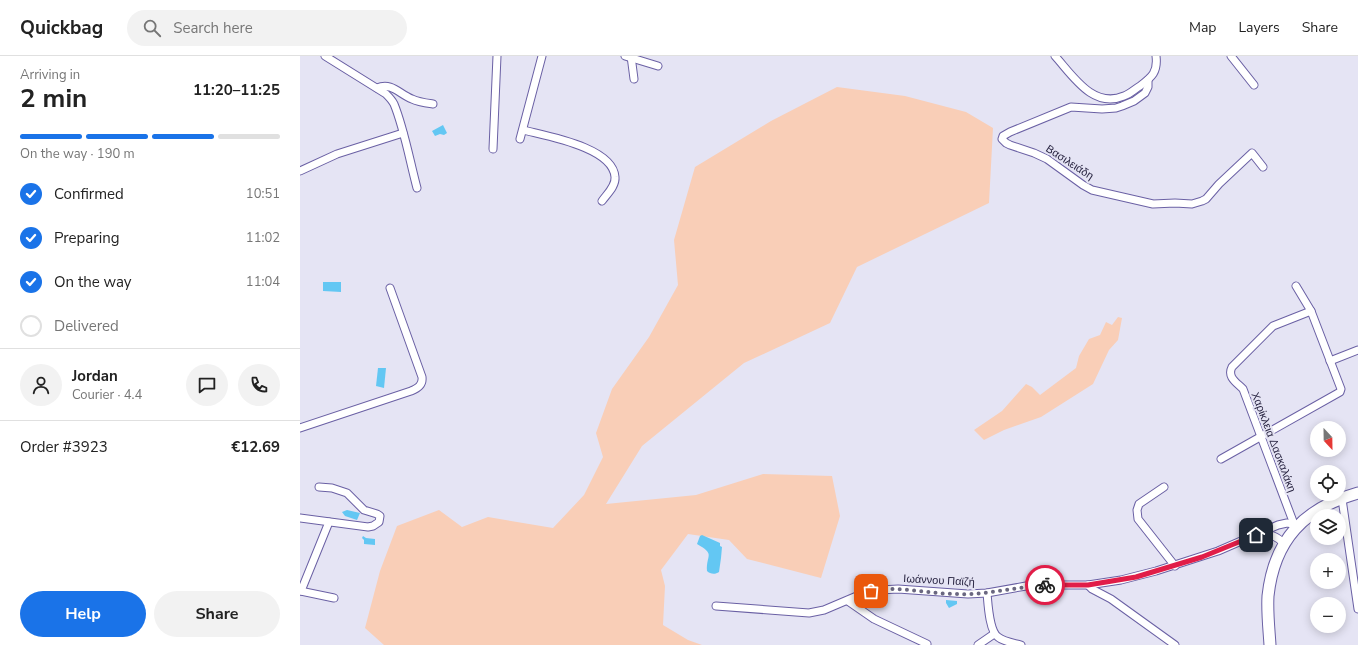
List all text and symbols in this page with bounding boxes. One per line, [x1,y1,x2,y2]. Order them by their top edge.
search box [127,10,407,46]
text: Quickbag [20,15,103,41]
icon: search [141,17,163,39]
text: Search here [173,18,253,38]
text: Map [1189,18,1216,37]
text: Layers [1238,18,1280,37]
text: Share [1302,18,1338,37]
text: Arriving in [20,66,80,84]
text: 11:20–11:25 [193,80,280,100]
text: 2 min [20,81,87,116]
street label: Βασιλειάδη [1043,141,1097,184]
text: On the way · 190 m [20,145,135,163]
icon: check [20,183,42,205]
text: Confirmed [54,184,124,204]
text: 10:51 [246,185,280,203]
icon: check [20,227,42,249]
text: Preparing [54,228,119,248]
text: 11:02 [246,229,280,247]
icon: check [20,271,42,293]
text: On the way [54,272,132,292]
text: 11:04 [246,273,280,291]
text: Delivered [54,316,119,336]
button: person [20,364,62,406]
button: chat [186,364,228,406]
button: phone [238,364,280,406]
text: Jordan [72,366,118,386]
text: Courier · 4.4 [72,386,142,404]
street label: Χαρίκλεια Δασκαλάκη [1248,390,1300,494]
north arrow [1310,421,1346,457]
map controls [1310,421,1346,633]
text: Order #3923 [20,437,108,457]
text: €12.69 [231,437,280,457]
button: locate [1310,465,1346,501]
button: layers [1310,509,1346,545]
pin [1239,518,1273,552]
icon: home [1245,524,1267,546]
button: + [1310,553,1346,589]
courier [1025,565,1065,605]
street label: Ιωάννου Παϊζή [903,571,975,590]
pin [854,574,888,608]
icon: bike [1034,574,1056,596]
icon: bag [860,580,882,602]
button: Help [20,591,146,637]
button: Share [154,591,280,637]
button: − [1310,597,1346,633]

